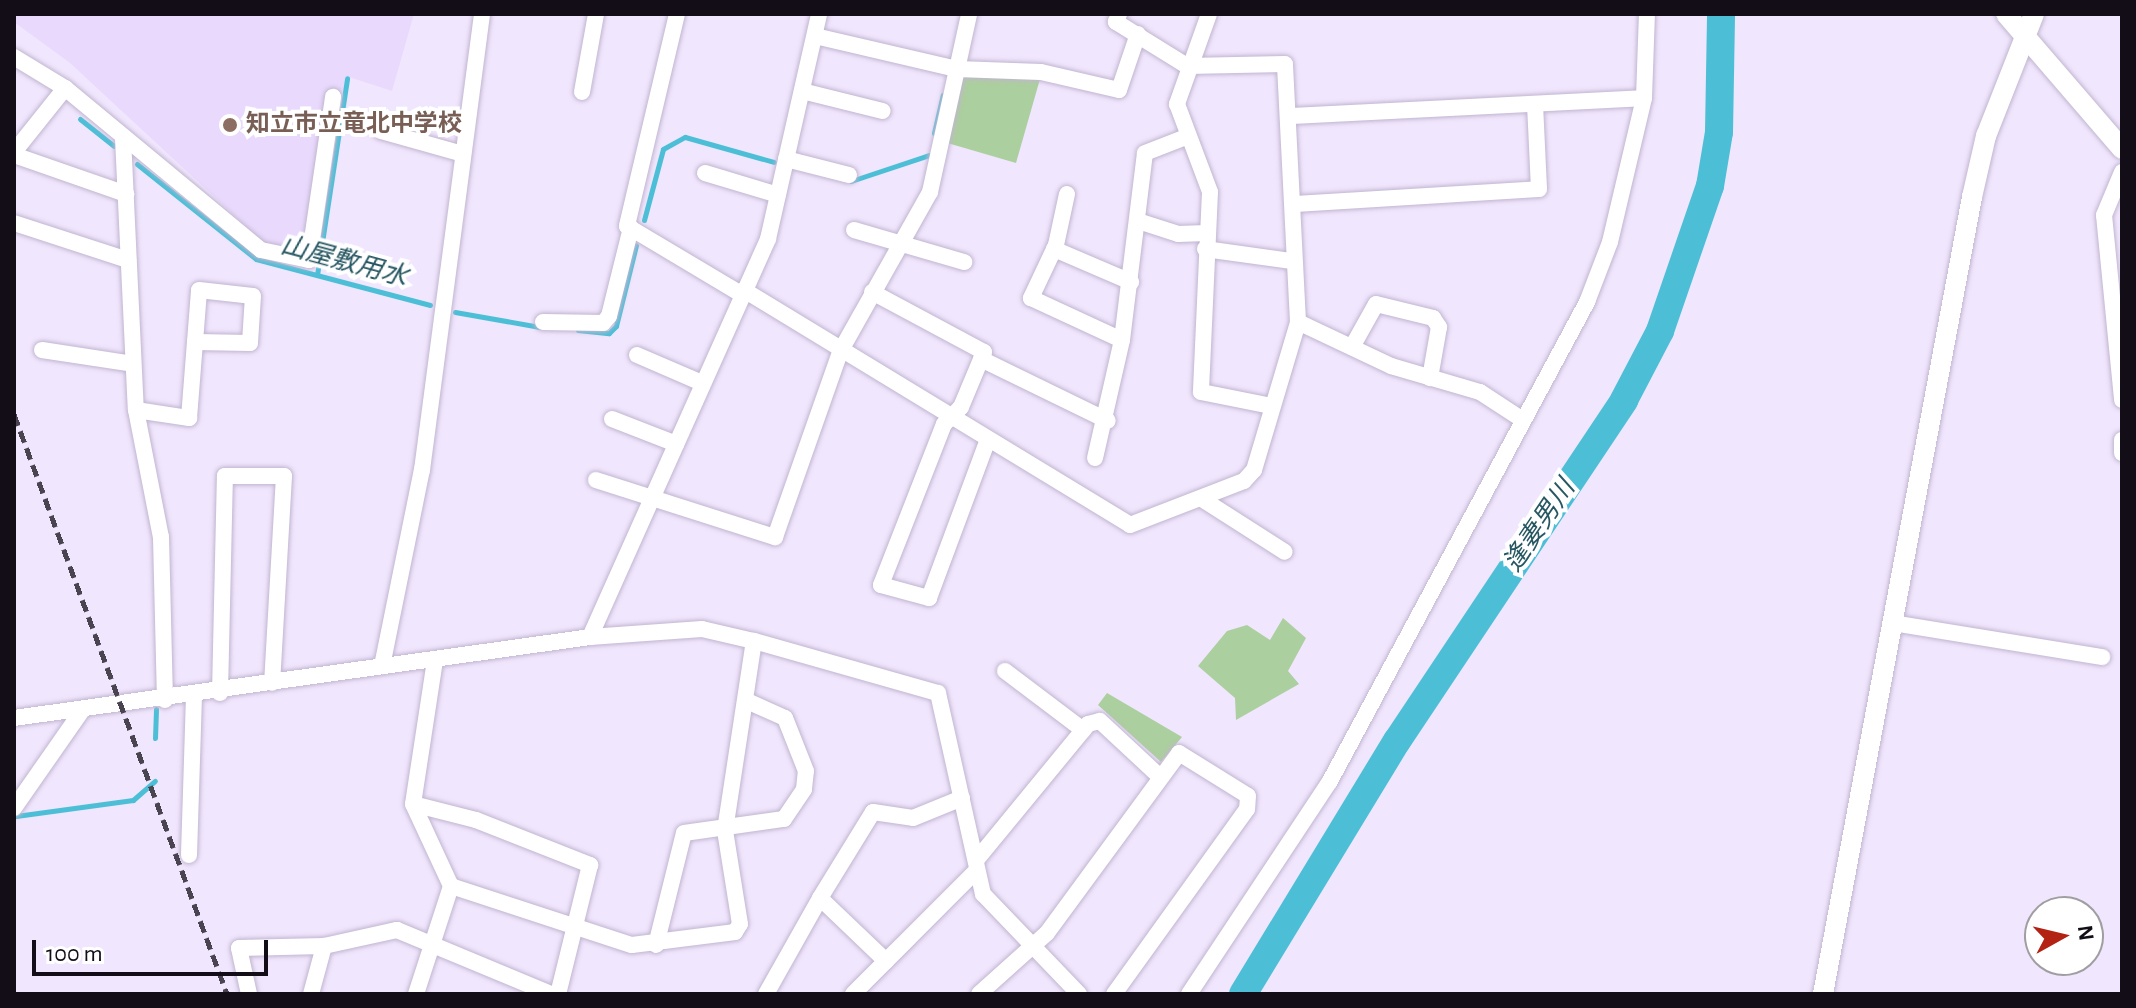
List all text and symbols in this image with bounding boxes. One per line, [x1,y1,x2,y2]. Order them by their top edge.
place label: 知立市立竜北中学校 [246,111,462,139]
marker: 知立市立竜北中学校 [221,116,239,134]
water label: 山屋敷用水 [277,230,411,294]
water label: 逢妻男川 [1498,474,1582,578]
north arrow [2024,896,2104,976]
scale bar [36,924,272,974]
text: N [2074,924,2098,942]
text: 100 m [46,942,103,966]

